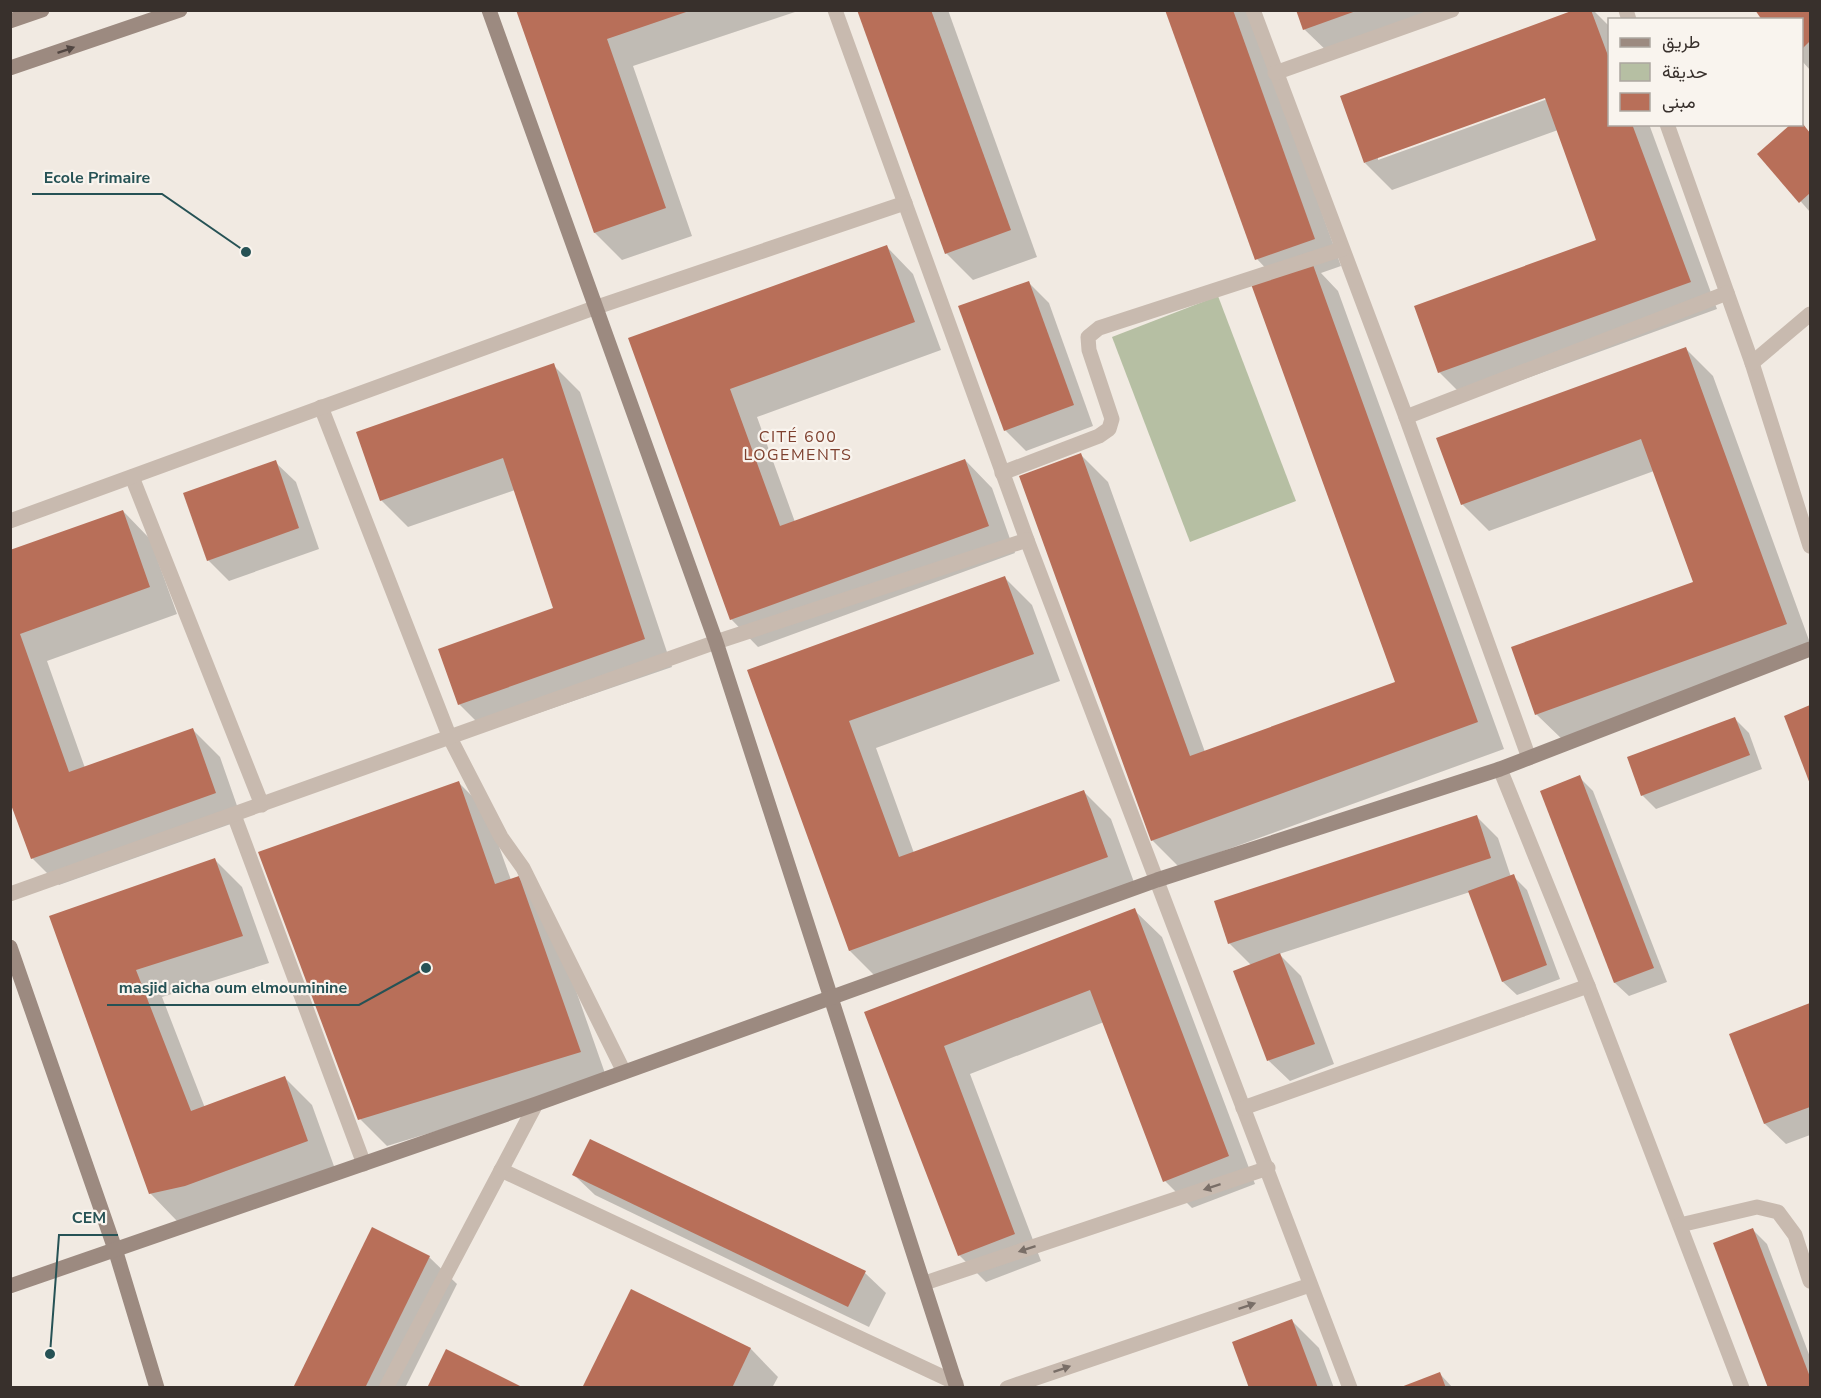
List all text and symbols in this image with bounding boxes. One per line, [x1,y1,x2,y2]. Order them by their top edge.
legend [1608,18,1803,126]
text: طريق [1662,30,1700,54]
one-way arrow [57,44,75,54]
text: حديقة [1662,60,1708,84]
text: مبنى [1662,90,1696,114]
callout: Ecole Primaire [32,160,162,194]
text: Ecole Primaire [44,167,151,189]
district label: CITÉ 600 LOGEMENTS [744,426,852,466]
callout: masjid aicha oum elmouminine [107,971,359,1005]
text: masjid aicha oum elmouminine [119,977,347,999]
one-way arrow [1203,1183,1221,1192]
callout: CEM [59,1201,118,1235]
text: CEM [72,1207,106,1229]
one-way arrow [1018,1244,1036,1254]
one-way arrow [1238,1301,1256,1311]
one-way arrow [1053,1363,1071,1373]

